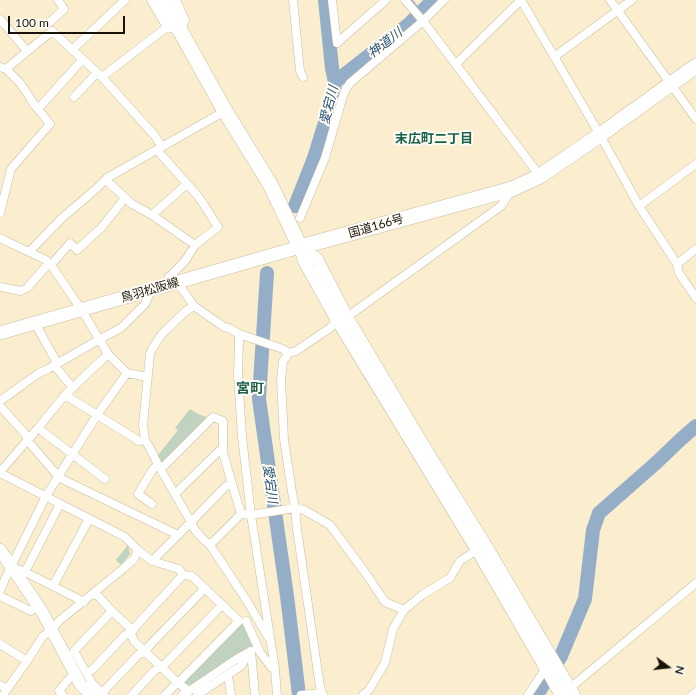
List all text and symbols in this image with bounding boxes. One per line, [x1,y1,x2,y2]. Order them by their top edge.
scale bar [10,8,127,34]
text: 100 m [15,15,49,30]
water label: 神道川 [365,25,405,61]
water label: 愛宕川 [317,84,341,126]
district label: 末広町二丁目 [395,131,473,147]
street label: 国道166号 [347,211,405,241]
street label: 鳥羽松阪線 [119,275,181,305]
district label: 宮町 [236,380,264,396]
water label: 愛宕川 [260,464,280,504]
north arrow [648,647,688,687]
text: N [673,664,687,676]

